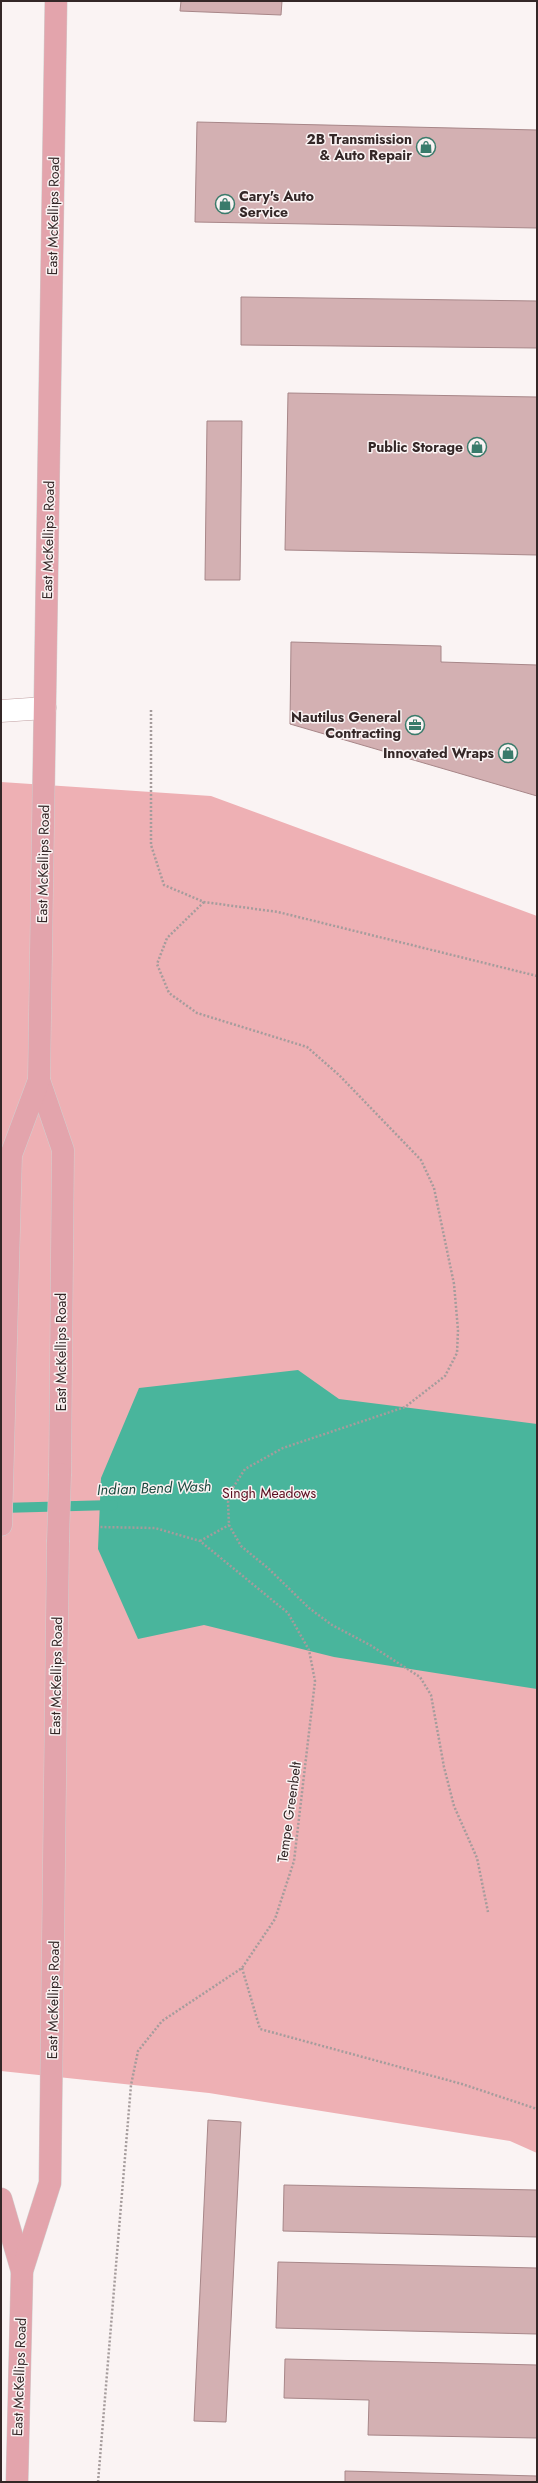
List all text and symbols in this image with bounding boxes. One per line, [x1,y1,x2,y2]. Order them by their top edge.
place label: 2B Transmission & Auto Repair [307,129,412,165]
shop icon: 2B Transmission & Auto Repair [415,136,437,158]
street label: East McKellips Road [42,157,64,275]
place label: Cary's Auto Service [239,186,314,222]
shop icon: Cary's Auto Service [214,193,236,215]
shop icon: Public Storage [466,436,488,458]
place label: Public Storage [368,437,463,457]
street label: East McKellips Road [37,481,59,599]
place label: Nautilus General Contracting [291,707,401,743]
office icon: Nautilus General Contracting [404,714,426,736]
shop icon: Innovated Wraps [497,742,519,764]
place label: Innovated Wraps [383,743,495,763]
street label: East McKellips Road [32,805,54,923]
street label: East McKellips Road [51,1293,71,1411]
water label: Indian Bend Wash [96,1475,212,1501]
park label: Singh Meadows [222,1483,316,1503]
street label: East McKellips Road [45,1617,67,1735]
street label: Tempe Greenbelt [272,1760,306,1864]
street label: East McKellips Road [42,1941,64,2059]
street label: East McKellips Road [7,2317,31,2437]

